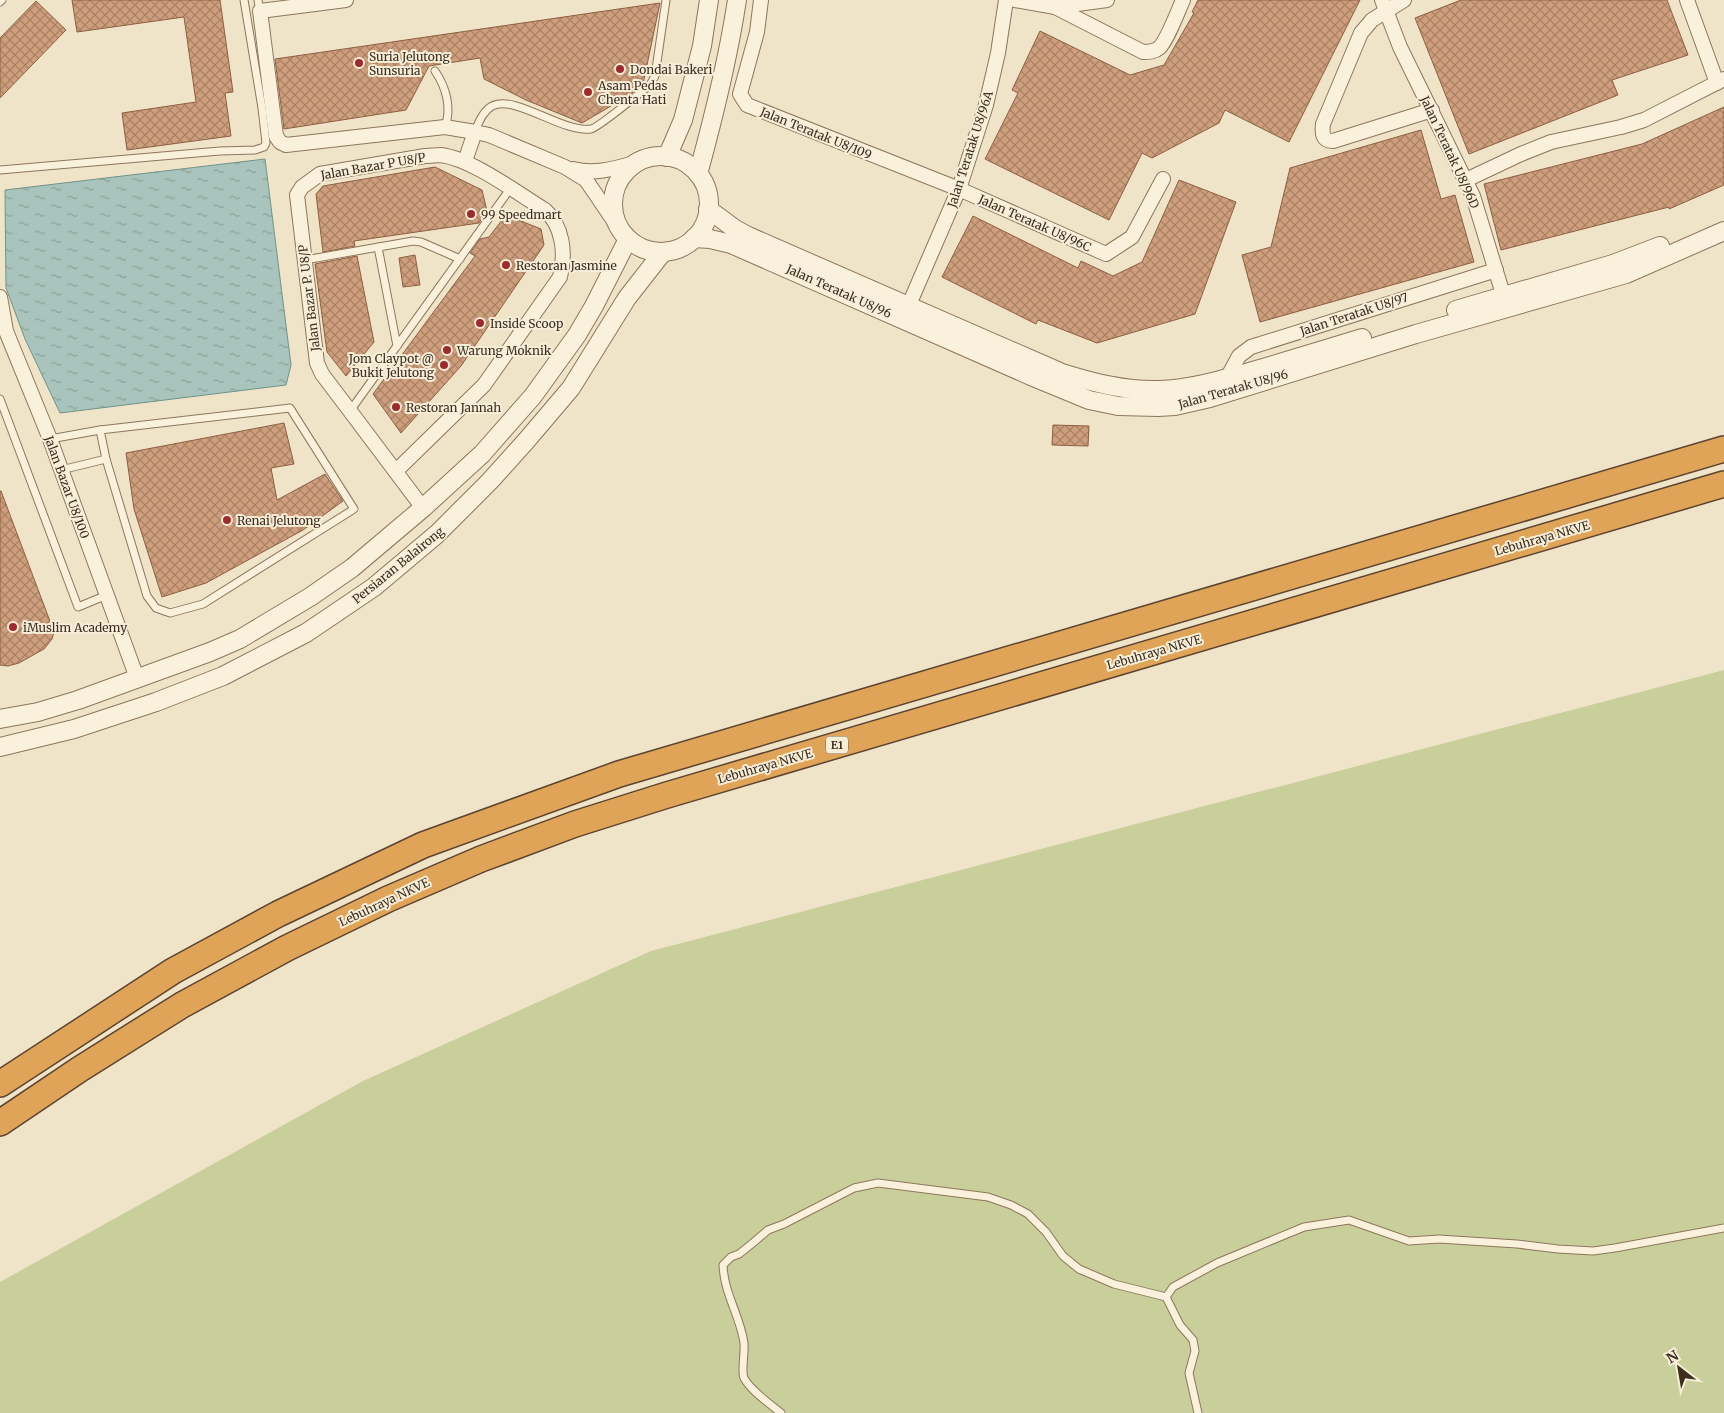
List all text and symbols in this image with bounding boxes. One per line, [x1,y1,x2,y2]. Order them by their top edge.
place label: Suria Jelutong Sunsuria [369,49,451,78]
marker: Suria Jelutong Sunsuria [353,57,365,69]
place label: Dondai Bakeri [630,62,713,77]
marker: Dondai Bakeri [614,63,626,75]
place label: Asam Pedas Chenta Hati [597,78,668,107]
marker: Asam Pedas Chenta Hati [582,86,594,98]
street label: Jalan Teratak U8/96A [944,88,996,210]
street label: Jalan Teratak U8/96D [1417,92,1483,211]
street label: Jalan Teratak U8/109 [757,103,874,162]
street label: Jalan Bazar P U8/P [318,149,427,183]
street label: Jalan Teratak U8/96C [975,191,1094,255]
place label: 99 Speedmart [481,207,562,222]
marker: 99 Speedmart [465,208,477,220]
street label: Jalan Bazar P. U8/P [295,243,323,353]
place label: Restoran Jasmine [516,258,617,273]
marker: Restoran Jasmine [500,259,512,271]
street label: Jalan Teratak U8/96 [783,261,894,321]
street label: Jalan Teratak U8/97 [1297,289,1410,339]
place label: Inside Scoop [490,316,563,331]
marker: Inside Scoop [474,317,486,329]
place label: Warung Moknik [456,343,552,358]
marker: Warung Moknik [441,344,453,356]
place label: Jom Claypot @ Bukit Jelutong [348,351,435,380]
marker: Jom Claypot @ Bukit Jelutong [438,359,450,371]
street label: Jalan Teratak U8/96 [1175,366,1290,412]
place label: Restoran Jannah [406,400,501,415]
marker: Restoran Jannah [390,401,402,413]
street label: Jalan Bazar U8/100 [41,433,93,541]
place label: Renai Jelutong [237,513,321,528]
marker: Renai Jelutong [221,514,233,526]
street label: Lebuhraya NKVE [1493,517,1591,559]
street label: Persiaran Balairong [349,523,447,607]
place label: iMuslim Academy [23,620,127,635]
marker: iMuslim Academy [7,621,19,633]
street label: Lebuhraya NKVE [1105,631,1203,673]
road number: E1 [826,736,848,754]
street label: Lebuhraya NKVE [716,745,814,787]
street label: Lebuhraya NKVE [336,874,432,929]
north arrow [1654,1343,1704,1393]
text: N [1663,1346,1682,1367]

